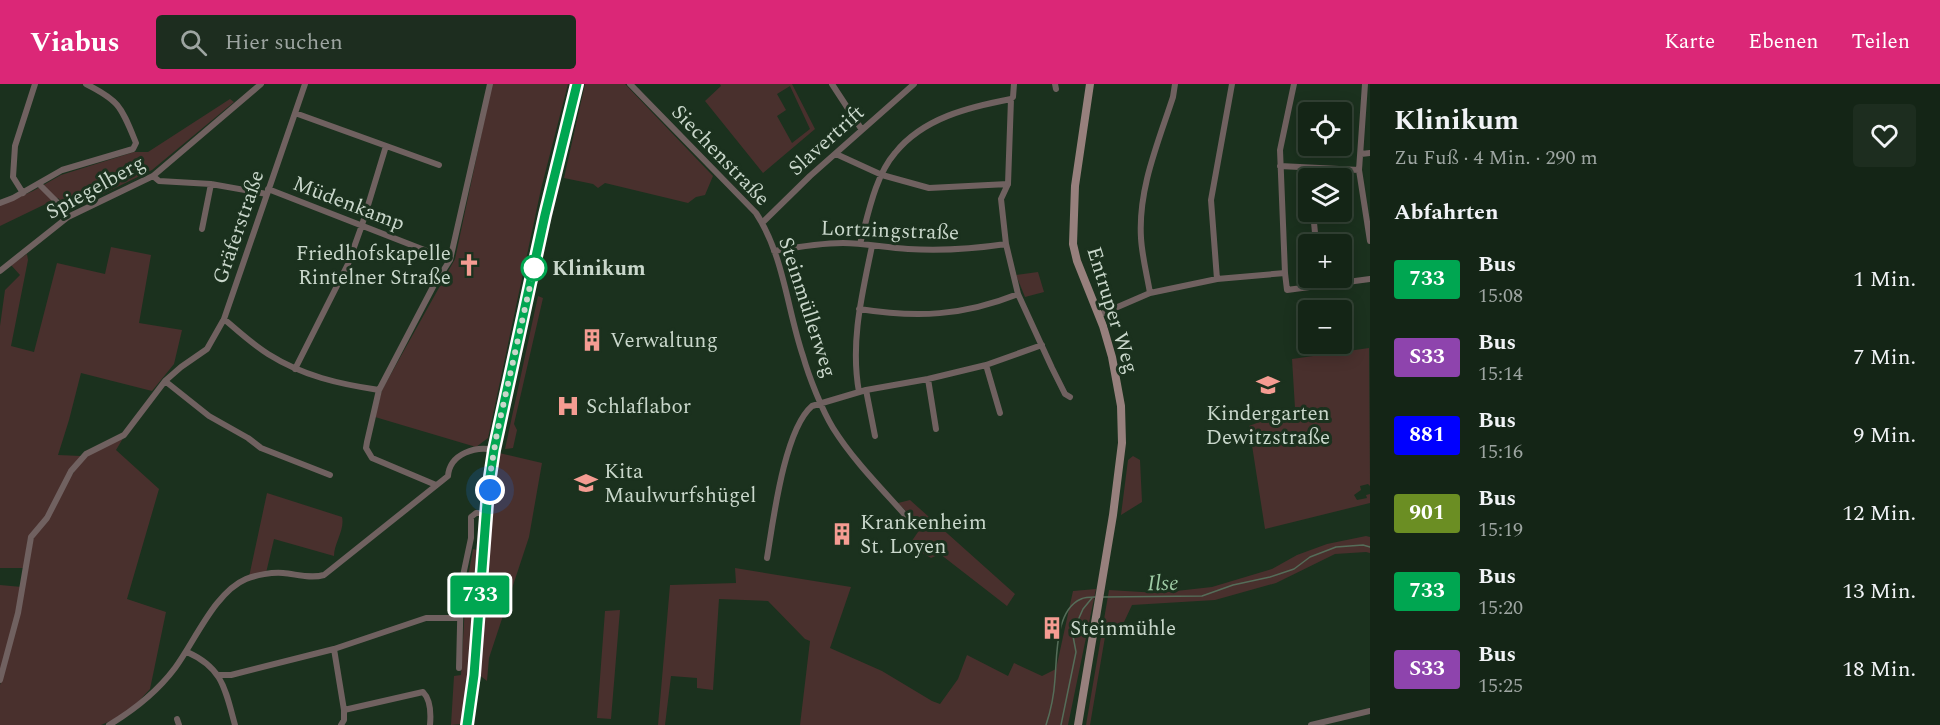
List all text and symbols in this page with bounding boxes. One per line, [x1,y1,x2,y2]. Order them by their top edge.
search box [156,15,576,69]
text: Viabus [30,21,120,64]
icon: search [177,26,210,59]
text: Hier suchen [225,26,343,59]
text: Karte [1664,26,1715,58]
text: Ebenen [1748,26,1819,58]
text: Teilen [1852,26,1910,58]
street label: Siechenstraße [663,98,777,214]
street label: Slavertrift [781,98,872,184]
text: Klinikum [1394,99,1519,142]
map controls [1298,102,1352,354]
button: locate [1298,102,1352,156]
button: heart [1853,104,1916,167]
text: Zu Fuß · 4 Min. · 290 m [1394,143,1598,173]
street label: Spiegelberg [40,147,151,228]
street label: Gräferstraße [205,166,273,289]
street label: Müdenkamp [288,168,409,240]
button: layers [1298,168,1352,222]
text: Abfahrten [1394,196,1499,229]
street label: Lortzingstraße [820,213,960,249]
street label: Steinmüllerweg [769,233,845,382]
button: + [1298,234,1352,288]
place label: Friedhofskapelle Rintelner Straße [296,238,451,294]
street label: Entruper Weg [1078,243,1147,378]
text: Bus [1478,248,1516,281]
church icon: Friedhofskapelle Rintelner Straße [456,252,482,278]
place label: Klinikum [552,253,646,285]
marker: Klinikum [521,255,547,281]
text: 733 [1409,263,1445,295]
text: 1 Min. [1853,263,1916,296]
text: 15:08 [1478,281,1523,311]
button: − [1298,300,1352,354]
place label: Verwaltung [610,325,718,357]
text: Bus [1478,326,1516,359]
building icon: Verwaltung [579,327,605,353]
text: S33 [1409,341,1445,373]
text: 7 Min. [1853,341,1916,374]
text: 15:14 [1478,359,1523,389]
school or university icon: Kindergarten Dewitzstraße [1255,372,1281,398]
place label: Schlaflabor [586,391,691,423]
hospital icon: Schlaflabor [555,393,581,419]
place label: Kindergarten Dewitzstraße [1206,398,1330,454]
text: Bus [1478,404,1516,437]
text: 881 [1409,419,1445,451]
text: 9 Min. [1853,419,1916,452]
text: 15:16 [1478,437,1523,467]
place label: Kita Maulwurfshügel [604,456,756,512]
school or university icon: Kita Maulwurfshügel [573,470,599,496]
your location [475,475,505,505]
text: Bus [1478,482,1516,515]
text: 901 [1409,497,1445,529]
text: 12 Min. [1842,497,1916,530]
place label: Krankenheim St. Loyen [860,507,987,563]
text: 15:19 [1478,515,1523,545]
building icon: Krankenheim St. Loyen [829,521,855,547]
text: Bus [1478,560,1516,593]
water label: Ilse [1147,567,1179,600]
text: 733 [1409,575,1445,607]
text: 13 Min. [1842,575,1916,608]
line badge: 733 [446,576,514,614]
text: 733 [462,579,498,611]
text: 15:20 [1478,593,1523,623]
place label: Steinmühle [1070,613,1176,645]
building icon: Steinmühle [1039,615,1065,641]
text: Bus [1478,638,1516,671]
text: S33 [1409,653,1445,685]
text: 18 Min. [1842,653,1916,686]
text: 15:25 [1478,671,1523,701]

